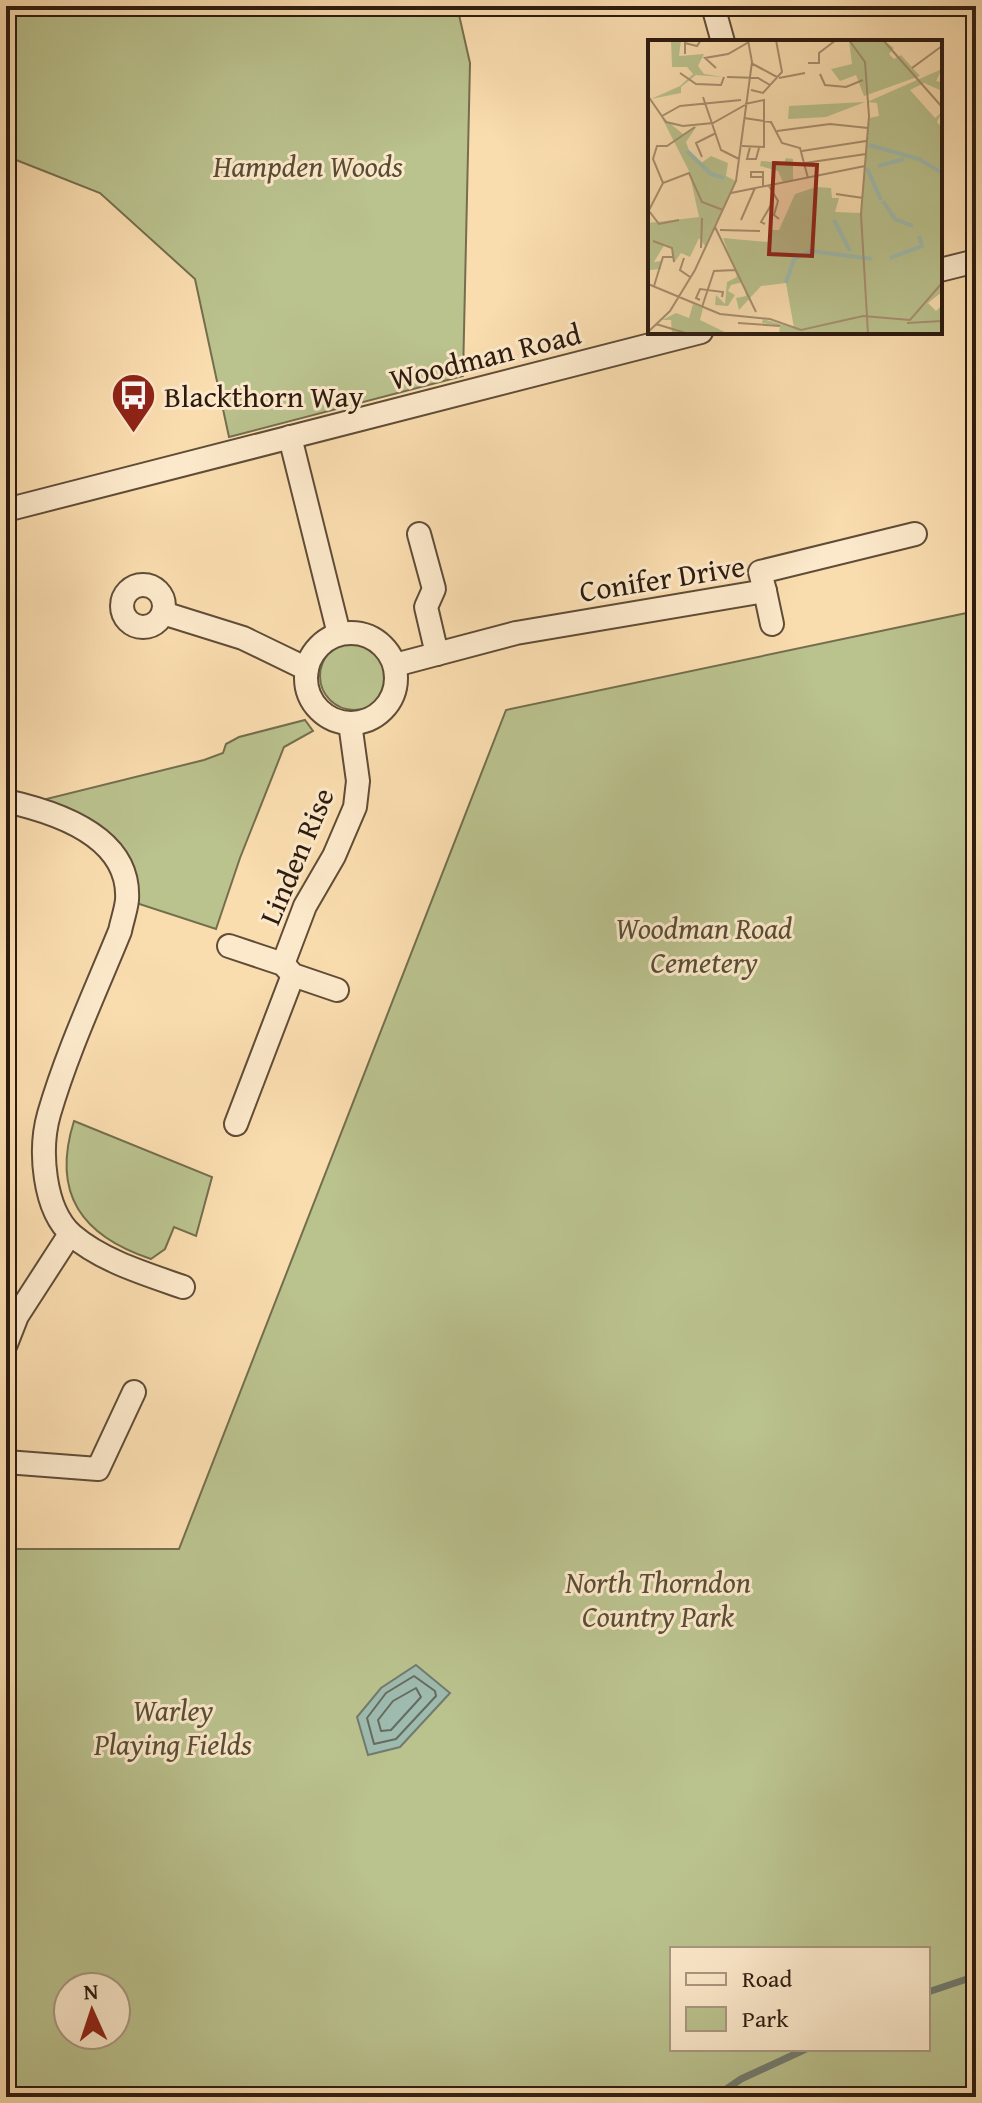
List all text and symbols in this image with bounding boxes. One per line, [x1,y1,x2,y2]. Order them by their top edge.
inset map [648,40,942,334]
park label: Hampden Woods [212,144,403,188]
street label: Woodman Road [385,311,585,401]
bus stop icon: Blackthorn Way [109,372,157,435]
place label: Blackthorn Way [164,374,364,418]
street label: Conifer Drive [576,543,748,613]
street label: Linden Rise [247,781,345,931]
park label: Woodman Road Cemetery [616,906,792,984]
park label: North Thorndon Country Park [564,1560,751,1638]
park label: Warley Playing Fields [93,1688,252,1766]
legend [670,1947,930,2051]
text: Road [742,1961,792,1996]
north arrow [52,1971,132,2051]
text: N [83,1975,99,2007]
text: Park [742,2001,789,2036]

